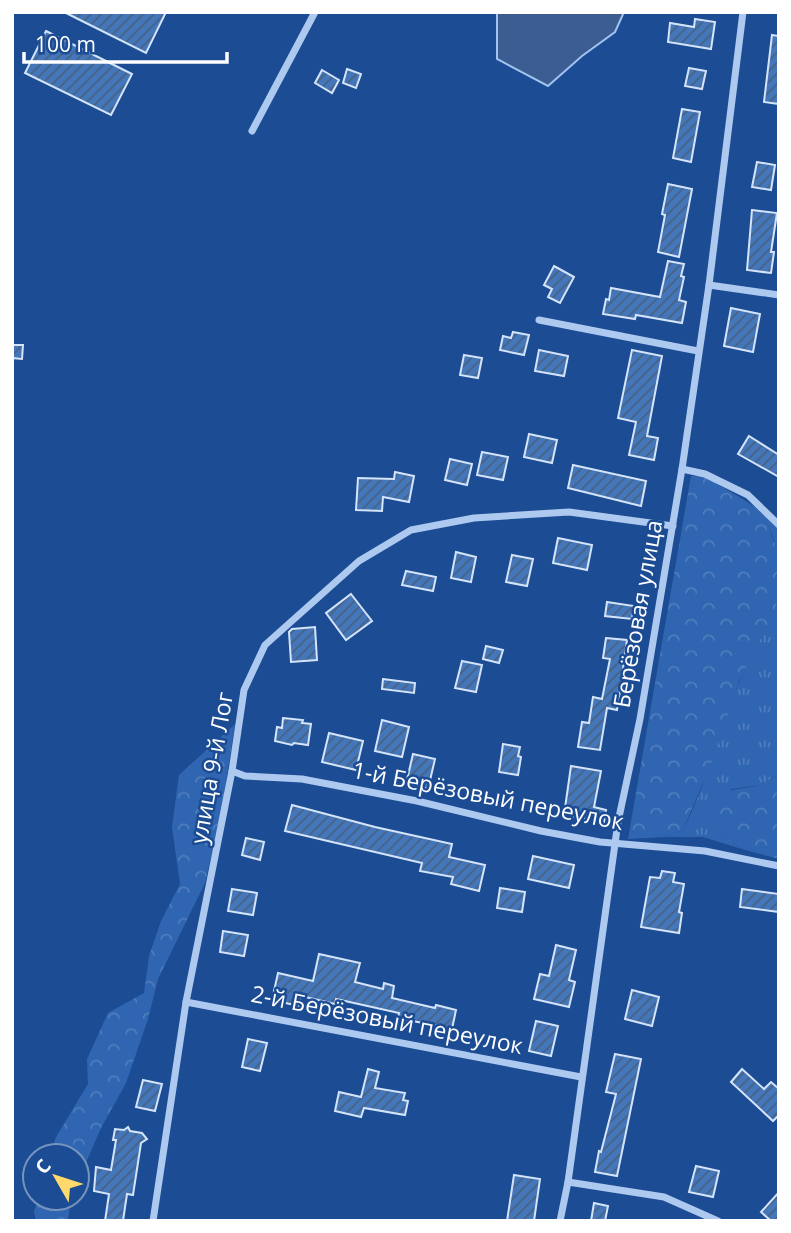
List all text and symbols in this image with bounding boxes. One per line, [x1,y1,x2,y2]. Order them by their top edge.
scale bar [24,21,228,65]
text: 100 m [35,30,96,58]
street label: Берёзовая улица [605,517,669,710]
street label: улица 9-й Лог [182,689,240,846]
street label: 1-й Берёзовый переулок [350,753,627,837]
street label: 2-й Берёзовый переулок [249,977,526,1061]
north arrow [21,1142,91,1212]
text: С [29,1153,57,1179]

